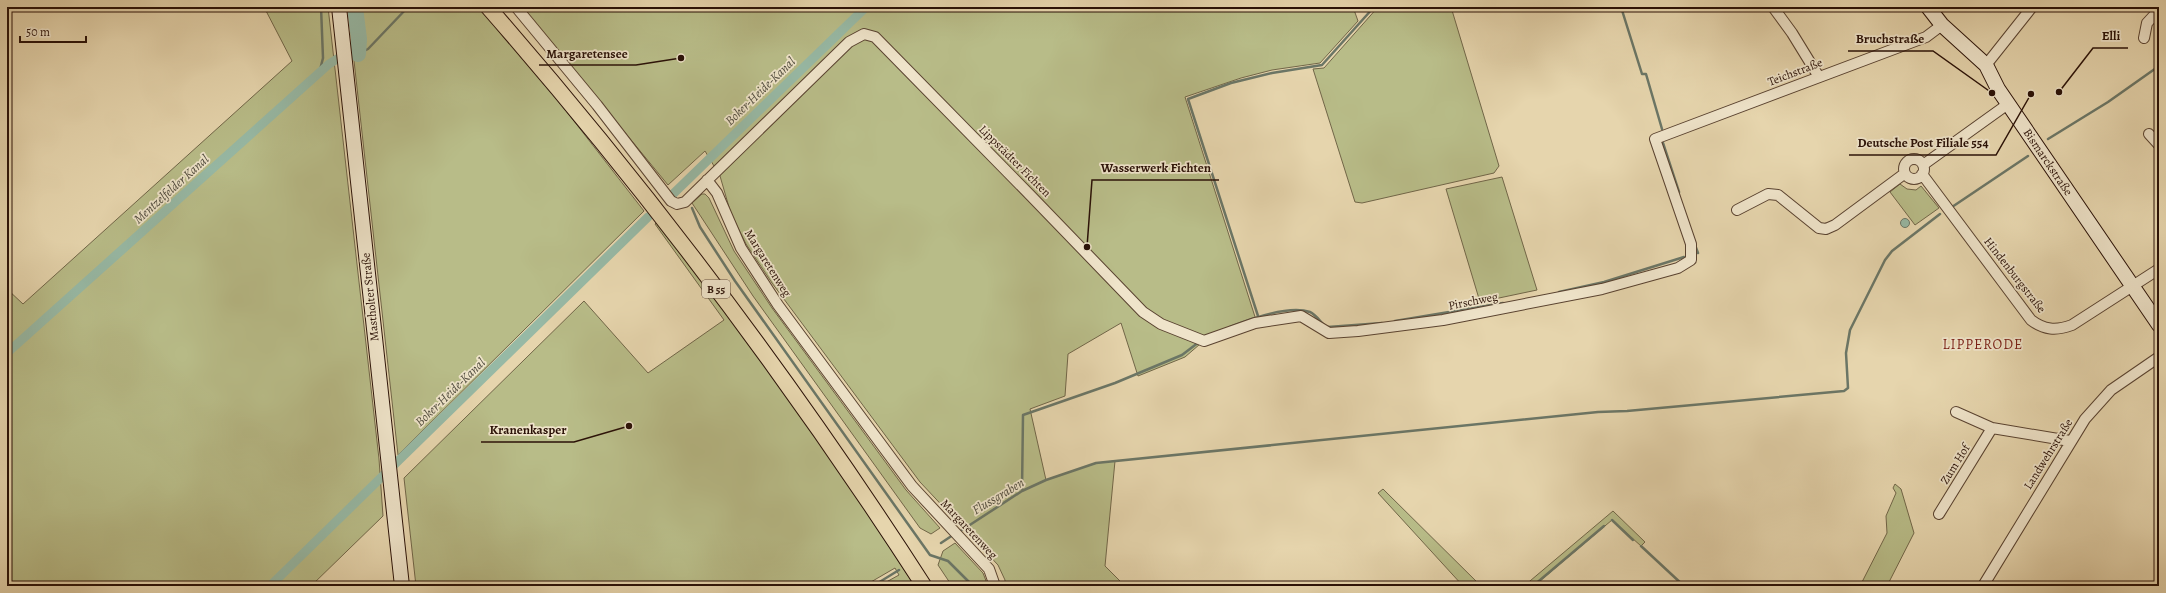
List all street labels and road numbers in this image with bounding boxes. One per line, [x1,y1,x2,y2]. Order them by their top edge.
street label: Teichstraße [1765,54,1825,90]
street label: Lippstädter Fichten [975,121,1055,201]
street label: Bismarckstraße [2020,125,2076,199]
street label: Margaretenweg [741,226,795,300]
street label: Hindenburgstraße [1980,234,2050,316]
street label: Mastholter Straße [357,252,383,342]
road number: B 55 [702,280,730,298]
street label: Pirschweg [1447,288,1499,314]
street label: Landwehrstraße [2020,416,2076,492]
street label: Zum Hof [1936,439,1975,487]
street label: Margaretenweg [937,495,1001,563]

